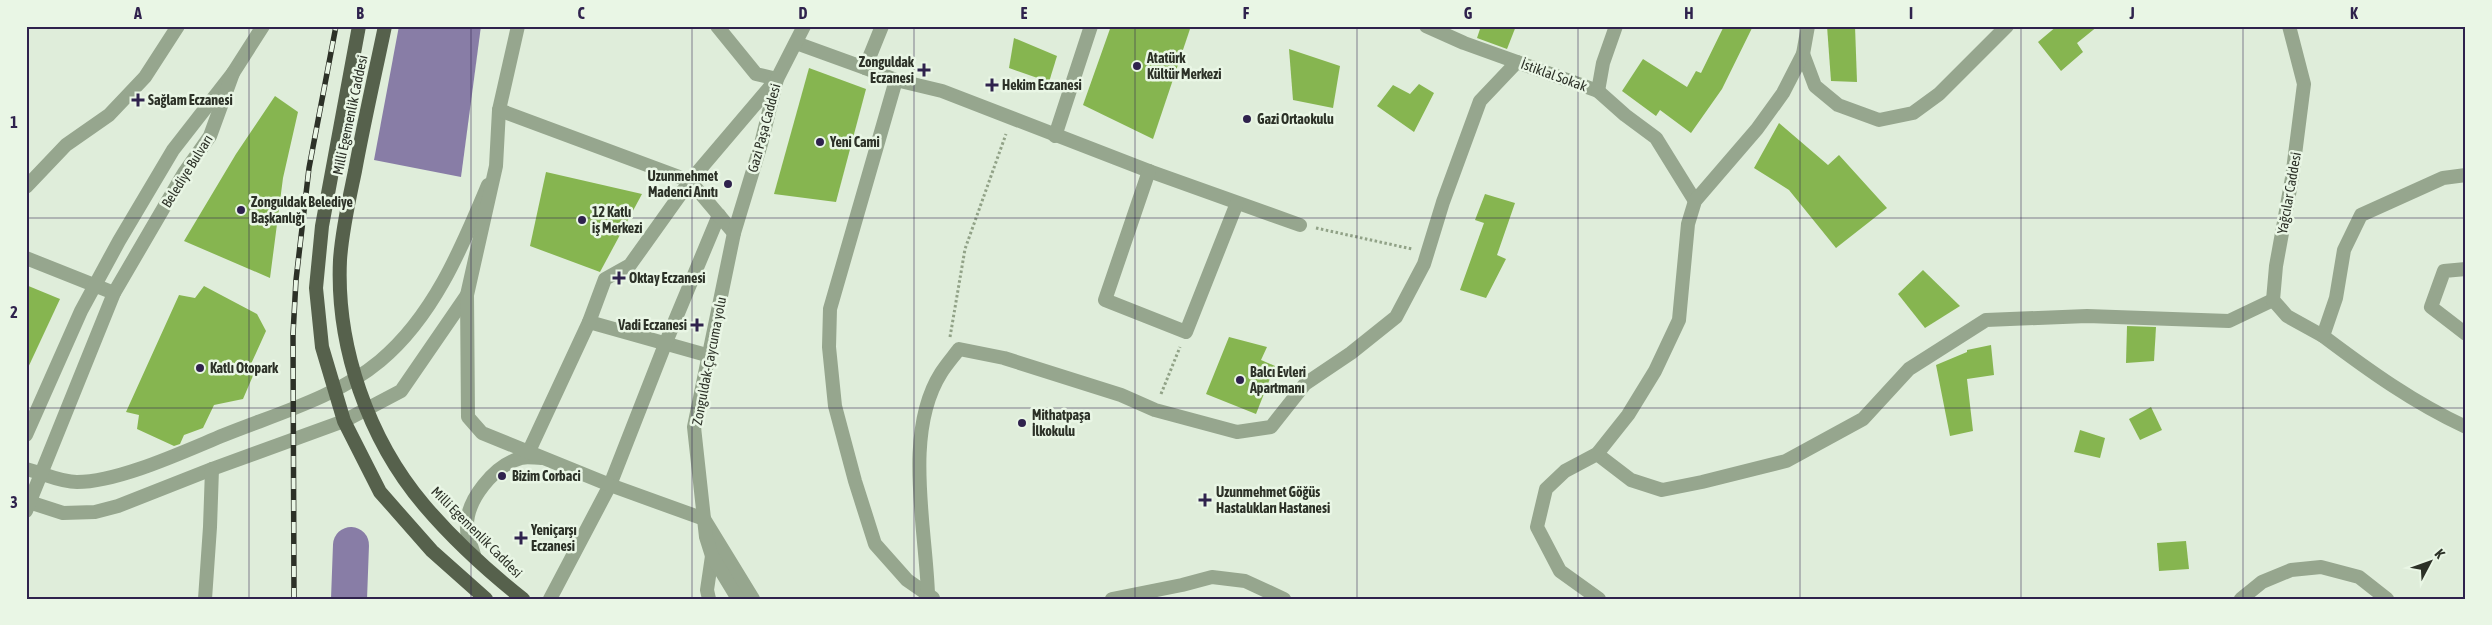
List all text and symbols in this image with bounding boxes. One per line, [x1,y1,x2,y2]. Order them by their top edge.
text: A [133,4,142,22]
text: B [356,4,364,22]
text: C [577,4,585,22]
text: D [799,4,808,22]
text: E [1021,4,1028,22]
text: F [1243,4,1250,22]
text: G [1464,4,1473,22]
text: H [1684,4,1694,22]
text: I [1909,4,1913,22]
text: J [2128,4,2135,22]
text: K [2350,4,2358,22]
place label: Atatürk Kültür Merkezi [1146,50,1221,82]
street label: Milli Egemenlik Caddesi [329,54,371,176]
place label: Zonguldak Eczanesi [859,54,915,86]
street label: İstiklal Sokak [1519,56,1589,94]
marker: Atatürk Kültür Merkezi [1131,60,1143,72]
marker: Zonguldak Eczanesi [918,64,930,76]
place label: Hekim Eczanesi [1002,77,1082,93]
marker: Hekim Eczanesi [986,79,998,91]
street label: Gazi Paşa Caddesi [744,82,784,174]
place label: Sağlam Eczanesi [148,92,233,108]
marker: Sağlam Eczanesi [132,94,144,106]
place label: Gazi Ortaokulu [1257,111,1334,127]
text: 1 [10,113,18,131]
marker: Gazi Ortaokulu [1241,113,1253,125]
street label: Belediye Bulvarı [158,132,216,210]
place label: Yeni Cami [829,134,880,150]
marker: Yeni Cami [814,136,826,148]
street label: Yağcılar Caddesi [2274,151,2304,235]
place label: Uzunmehmet Madenci Anıtı [647,168,718,200]
marker: Uzunmehmet Madenci Anıtı [722,178,734,190]
place label: Zonguldak Belediye Başkanlığı [251,194,353,226]
marker: Zonguldak Belediye Başkanlığı [235,204,247,216]
place label: 12 Katlı iş Merkezi [592,204,642,236]
marker: 12 Katlı iş Merkezi [576,214,588,226]
place label: Oktay Eczanesi [629,270,706,286]
marker: Oktay Eczanesi [613,272,625,284]
street label: Zonguldak-Çaycuma yolu [689,295,729,427]
text: 2 [10,303,18,321]
place label: Vadi Eczanesi [617,317,687,333]
marker: Vadi Eczanesi [691,319,703,331]
place label: Katlı Otopark [210,360,279,376]
marker: Katlı Otopark [194,362,206,374]
place label: Balcı Evleri Apartmanı [1249,364,1306,396]
marker: Balcı Evleri Apartmanı [1234,374,1246,386]
place label: Mithatpaşa İlkokulu [1032,407,1091,439]
marker: Mithatpaşa İlkokulu [1016,417,1028,429]
place label: Bizim Corbaci [512,468,581,484]
marker: Bizim Corbaci [496,470,508,482]
street label: Milli Egemenlik Caddesi [428,483,526,581]
place label: Uzunmehmet Göğüs Hastalıkları Hastanesi [1216,484,1330,516]
text: 3 [10,493,18,511]
marker: Uzunmehmet Göğüs Hastalıkları Hastanesi [1198,493,1212,507]
place label: Yeniçarşı Eczanesi [530,522,577,554]
marker: Yeniçarşı Eczanesi [515,532,527,544]
north arrow [2404,538,2454,588]
text: K [2432,546,2448,561]

